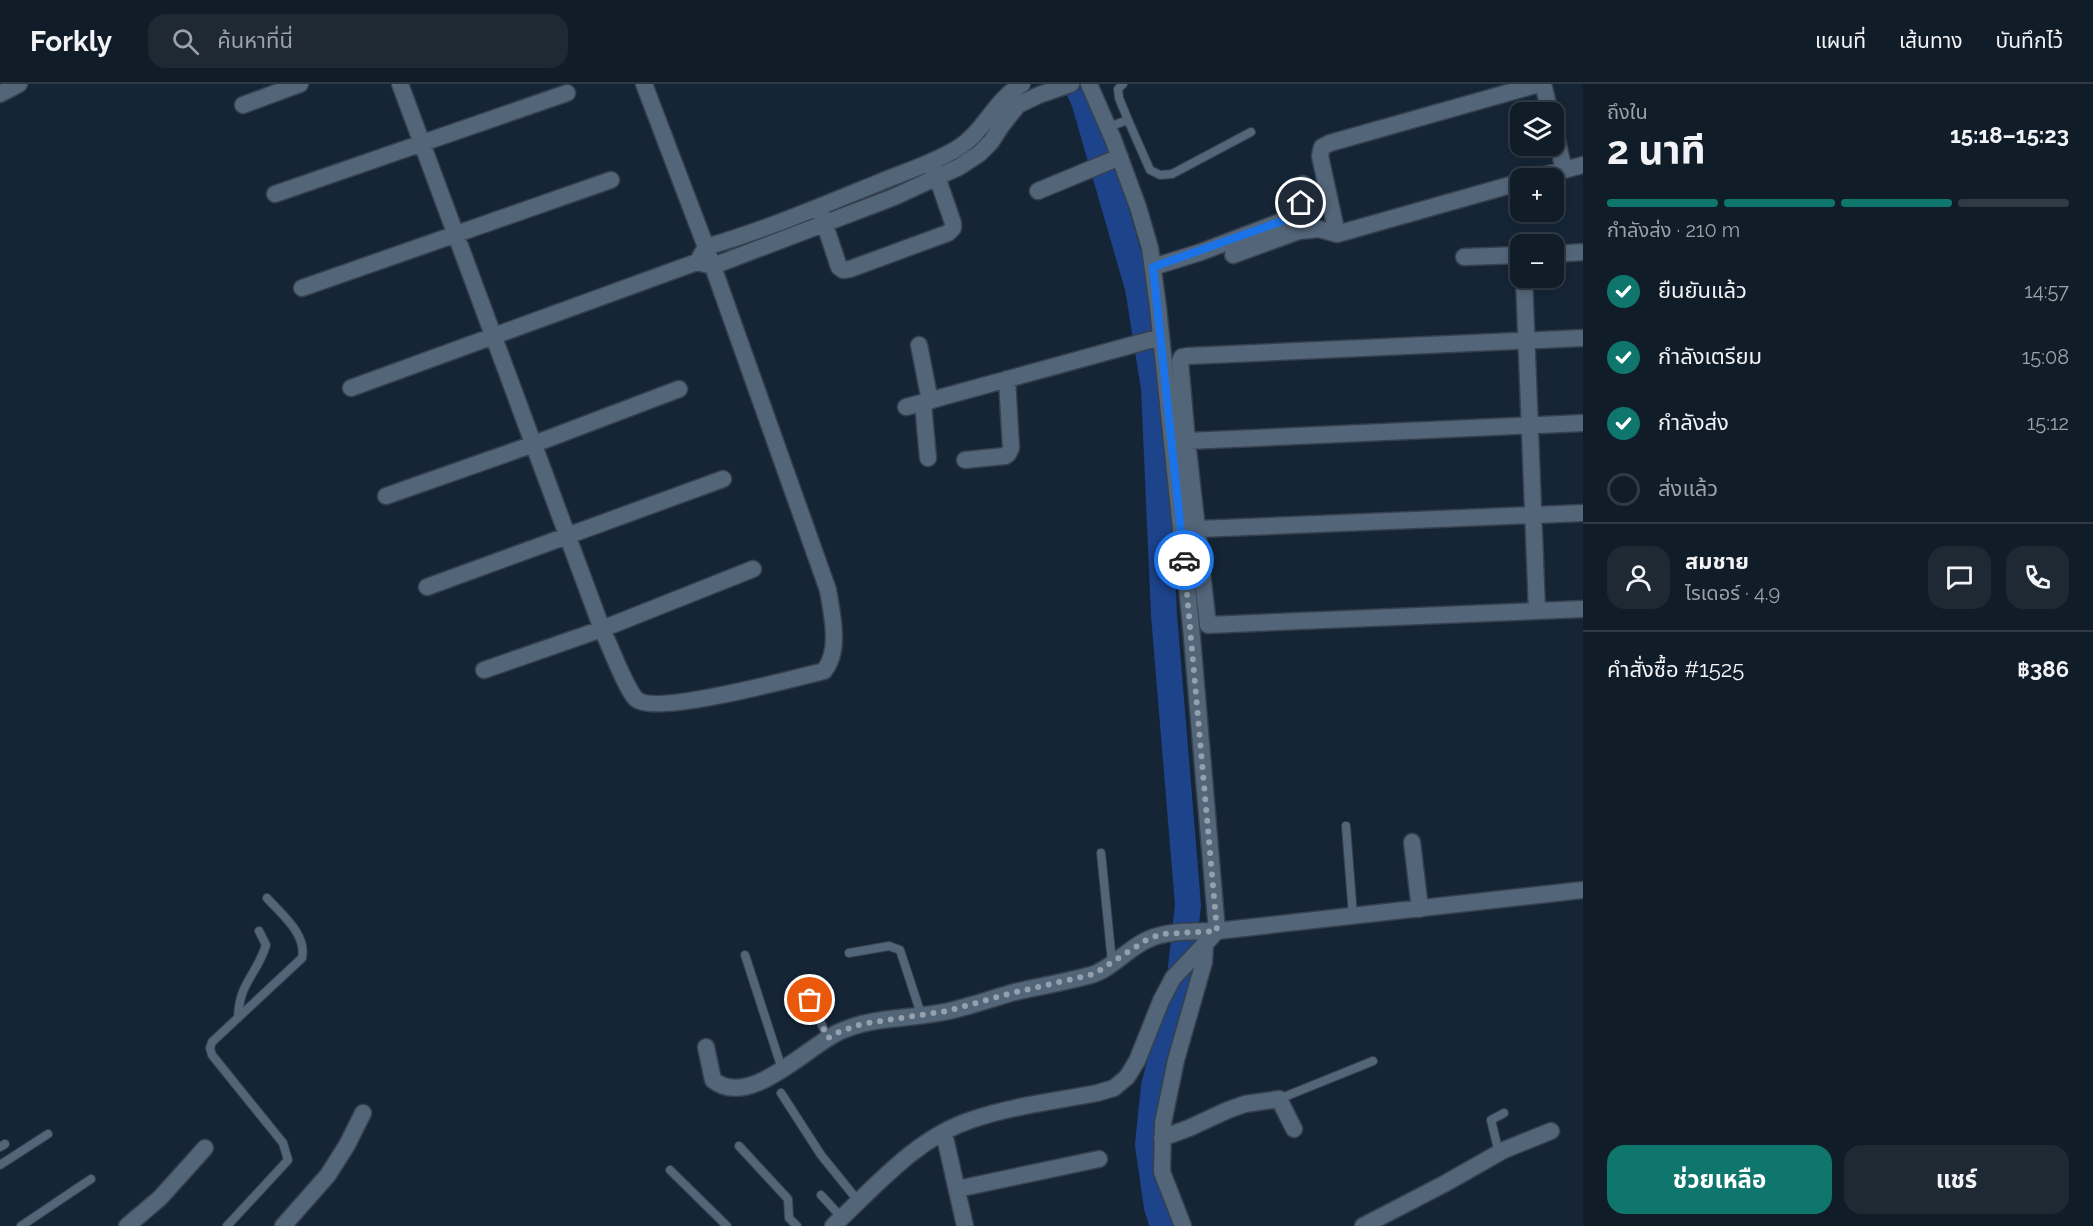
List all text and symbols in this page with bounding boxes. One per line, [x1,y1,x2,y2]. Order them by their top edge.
search box [148,14,568,68]
text: Forkly [30,25,112,58]
icon: search [169,25,202,58]
text: ค้นหาที่นี่ [217,27,293,53]
text: แผนที่ [1815,28,1866,53]
text: เส้นทาง [1899,28,1963,53]
text: บันทึกไว้ [1996,28,2063,53]
text: ถึงใน [1607,100,1648,124]
map controls [1510,102,1564,288]
button: layers [1510,102,1564,156]
text: 15:18–15:23 [1950,122,2069,148]
text: 2 นาที [1607,127,1706,173]
button: + [1510,168,1564,222]
pin [1275,177,1326,228]
icon: home [1284,186,1317,219]
text: กำลังส่ง · 210 m [1607,218,1740,242]
button: − [1510,234,1564,288]
icon: check [1607,275,1640,308]
text: ยืนยันแล้ว [1658,277,1747,303]
text: 14:57 [2024,279,2069,303]
icon: check [1607,341,1640,374]
text: กำลังเตรียม [1658,343,1762,369]
text: 15:08 [2022,345,2069,369]
icon: check [1607,407,1640,440]
text: กำลังส่ง [1658,409,1729,435]
text: 15:12 [2027,411,2069,435]
text: ส่งแล้ว [1658,475,1718,501]
courier [1154,530,1214,590]
icon: car [1168,544,1201,577]
button: person [1607,546,1670,609]
button: chat [1928,546,1991,609]
button: phone [2006,546,2069,609]
text: สมชาย [1685,548,1749,574]
text: ไรเดอร์ · 4.9 [1685,581,1780,605]
text: คำสั่งซื้อ #1525 [1607,656,1744,682]
text: ฿386 [2017,656,2069,682]
pin [784,974,835,1025]
icon: bag [793,983,826,1016]
button: ช่วยเหลือ [1607,1145,1832,1214]
button: แชร์ [1844,1145,2069,1214]

